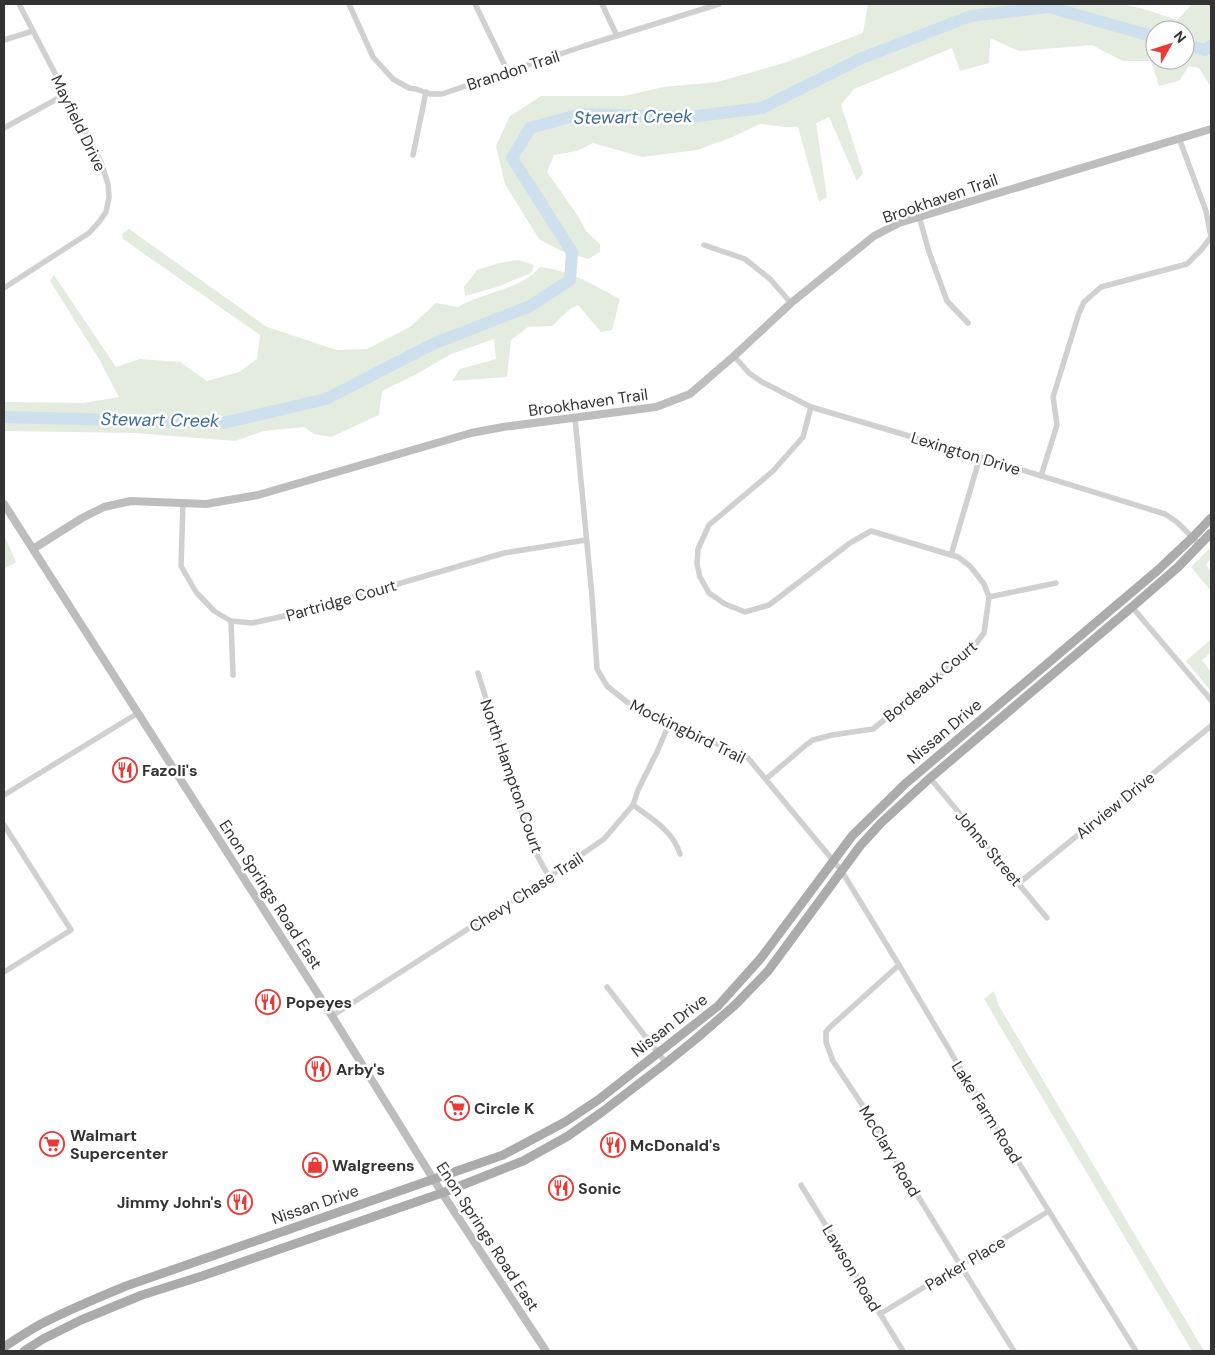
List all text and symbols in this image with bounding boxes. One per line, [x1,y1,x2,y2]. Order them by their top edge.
north arrow [1145,20,1195,70]
text: N [1170,27,1190,46]
street label: Brandon Trail [464,46,562,95]
street label: Mayfield Drive [46,72,111,175]
water label: Stewart Creek [574,104,693,130]
street label: Brookhaven Trail [880,169,1001,228]
street label: Brookhaven Trail [527,384,649,421]
water label: Stewart Creek [101,407,220,433]
street label: Lexington Drive [908,427,1023,480]
street label: Partridge Court [284,575,399,626]
street label: Bordeaux Court [879,636,982,727]
street label: Mockingbird Trail [627,694,749,768]
street label: Nissan Drive [903,694,986,769]
street label: North Hampton Court [475,697,548,856]
restaurant icon: Fazoli's [112,757,138,783]
place label: Fazoli's [142,760,198,781]
street label: Airview Drive [1071,767,1159,844]
street label: Johns Street [951,806,1027,891]
street label: Enon Springs Road East [214,816,327,973]
street label: Chevy Chase Trail [465,848,587,937]
restaurant icon: Popeyes [255,989,281,1015]
street label: Nissan Drive [627,989,712,1062]
place label: Popeyes [286,992,352,1013]
restaurant icon: Arby's [305,1056,331,1082]
street label: Lake Farm Road [947,1057,1026,1167]
place label: Arby's [336,1059,385,1080]
supermarket icon: Circle K [444,1095,470,1121]
place label: Circle K [474,1098,535,1119]
street label: McClary Road [854,1102,925,1201]
place label: Walmart Supercenter [70,1125,169,1164]
supermarket icon: Walmart Supercenter [39,1131,65,1157]
restaurant icon: McDonald's [600,1132,626,1158]
place label: McDonald's [630,1135,721,1156]
shop icon: Walgreens [302,1152,328,1178]
place label: Walgreens [332,1155,415,1176]
street label: Enon Springs Road East [431,1158,544,1315]
restaurant icon: Sonic [548,1175,574,1201]
place label: Sonic [578,1178,621,1199]
street label: Nissan Drive [269,1180,362,1229]
restaurant icon: Jimmy John's [227,1189,253,1215]
place label: Jimmy John's [117,1192,222,1213]
street label: Lawson Road [817,1221,886,1315]
street label: Parker Place [921,1231,1009,1296]

